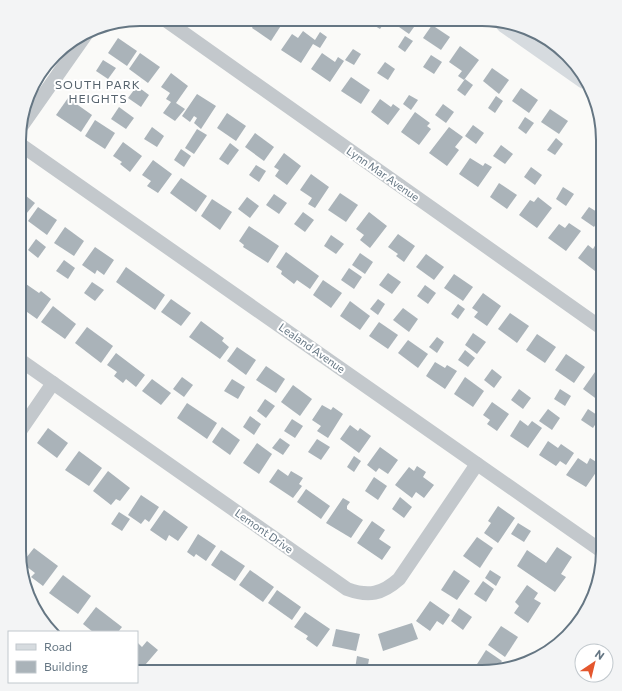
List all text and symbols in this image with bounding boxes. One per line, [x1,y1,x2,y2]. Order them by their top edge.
district label: SOUTH PARK HEIGHTS [55,77,141,105]
street label: Lynn Mar Avenue [344,144,422,204]
street label: Lealand Avenue [277,320,348,375]
street label: Lemont Drive [233,506,296,555]
legend [8,631,138,683]
text: Road [44,639,72,653]
north arrow [574,643,614,683]
text: N [593,647,607,662]
text: Building [44,659,88,673]

